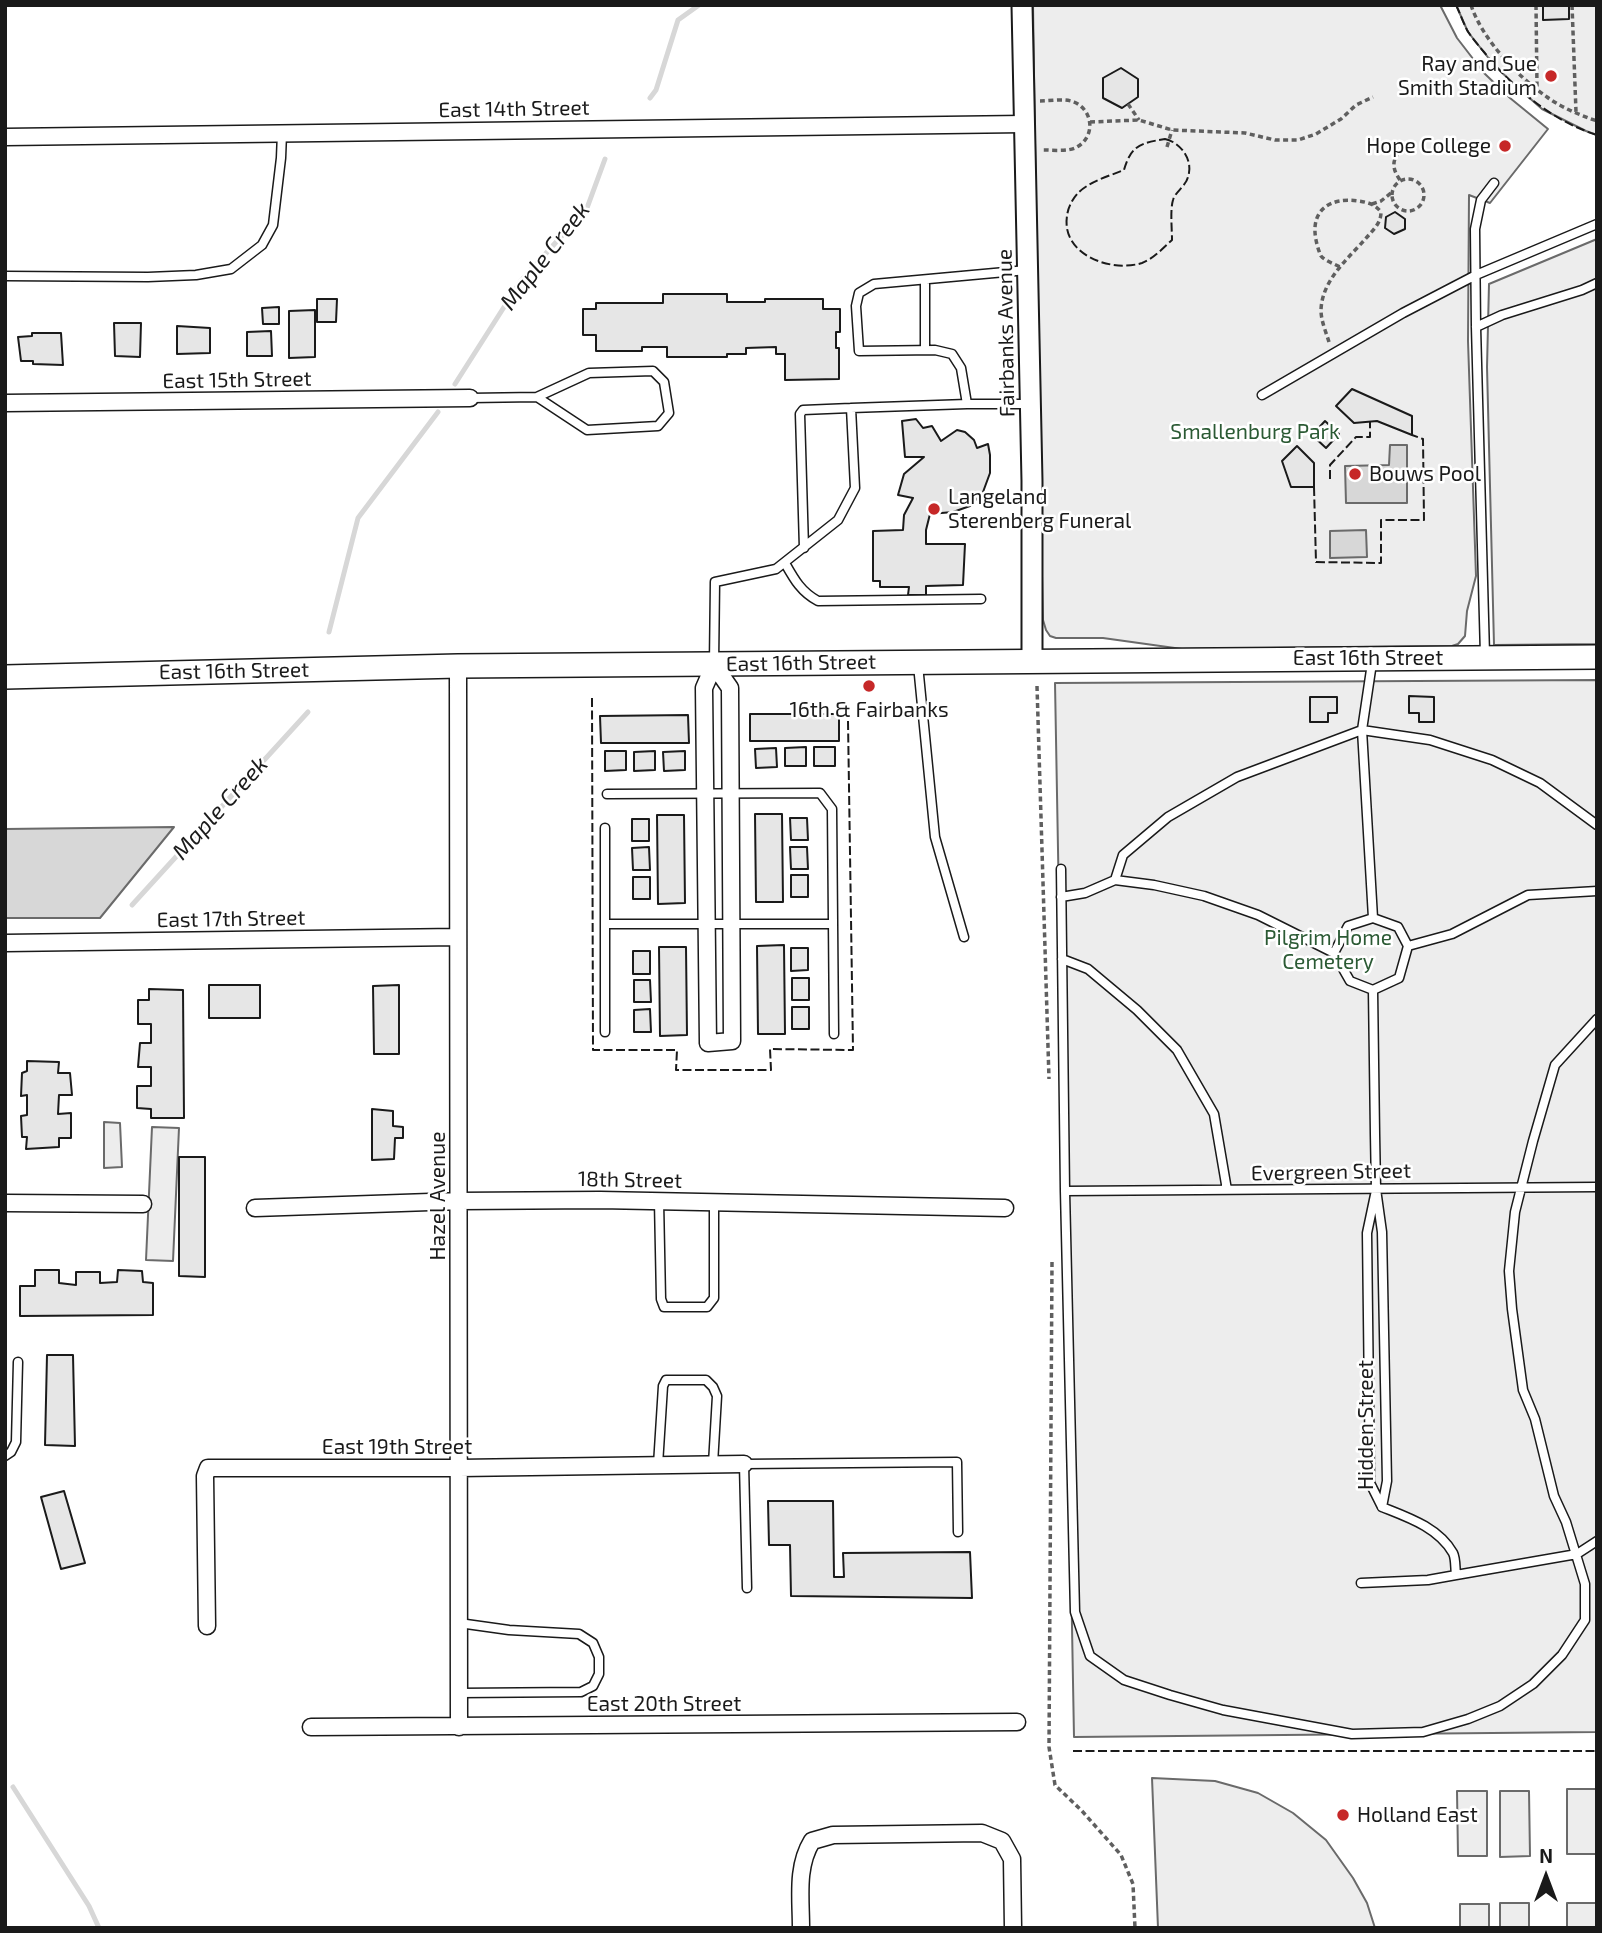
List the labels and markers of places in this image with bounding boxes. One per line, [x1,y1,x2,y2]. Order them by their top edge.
place label: Ray and Sue Smith Stadium [1398,51,1537,101]
marker: Ray and Sue Smith Stadium [1543,68,1559,84]
place label: Hope College [1366,133,1491,159]
marker: Hope College [1497,138,1513,154]
place label: Bouws Pool [1369,461,1481,487]
marker: Bouws Pool [1347,466,1363,482]
place label: Langeland Sterenberg Funeral [948,484,1131,534]
marker: Langeland Sterenberg Funeral [926,501,942,517]
marker: 16th & Fairbanks [861,678,877,694]
place label: 16th & Fairbanks [789,697,949,723]
place label: Holland East [1357,1802,1478,1828]
marker: Holland East [1335,1807,1351,1823]

